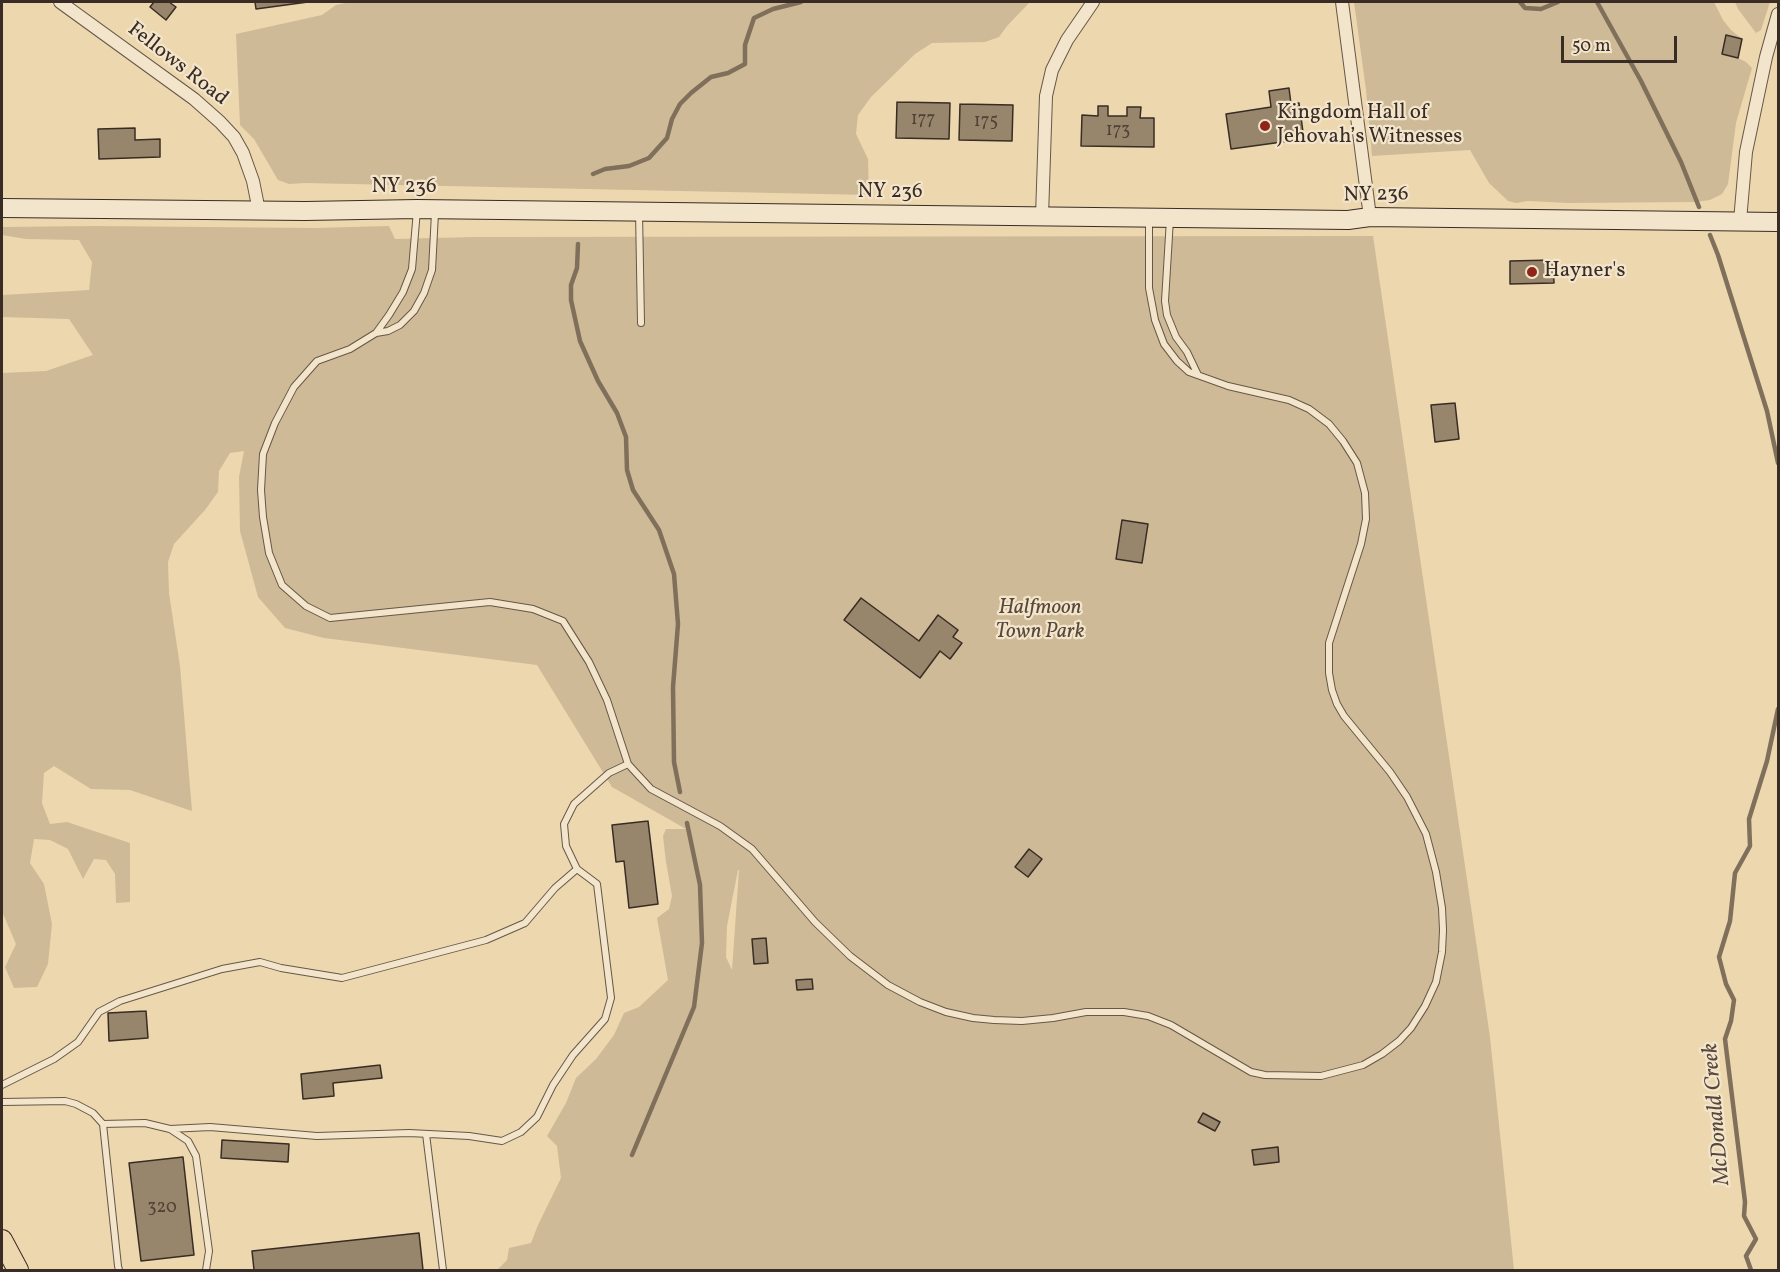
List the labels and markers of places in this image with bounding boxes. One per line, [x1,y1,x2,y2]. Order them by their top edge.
place label: Kingdom Hall of Jehovah’s Witnesses [1277,101,1462,151]
marker: Kingdom Hall of Jehovah’s Witnesses [1258,119,1272,133]
place label: Hayner's [1544,259,1625,285]
marker: Hayner's [1525,265,1539,279]

